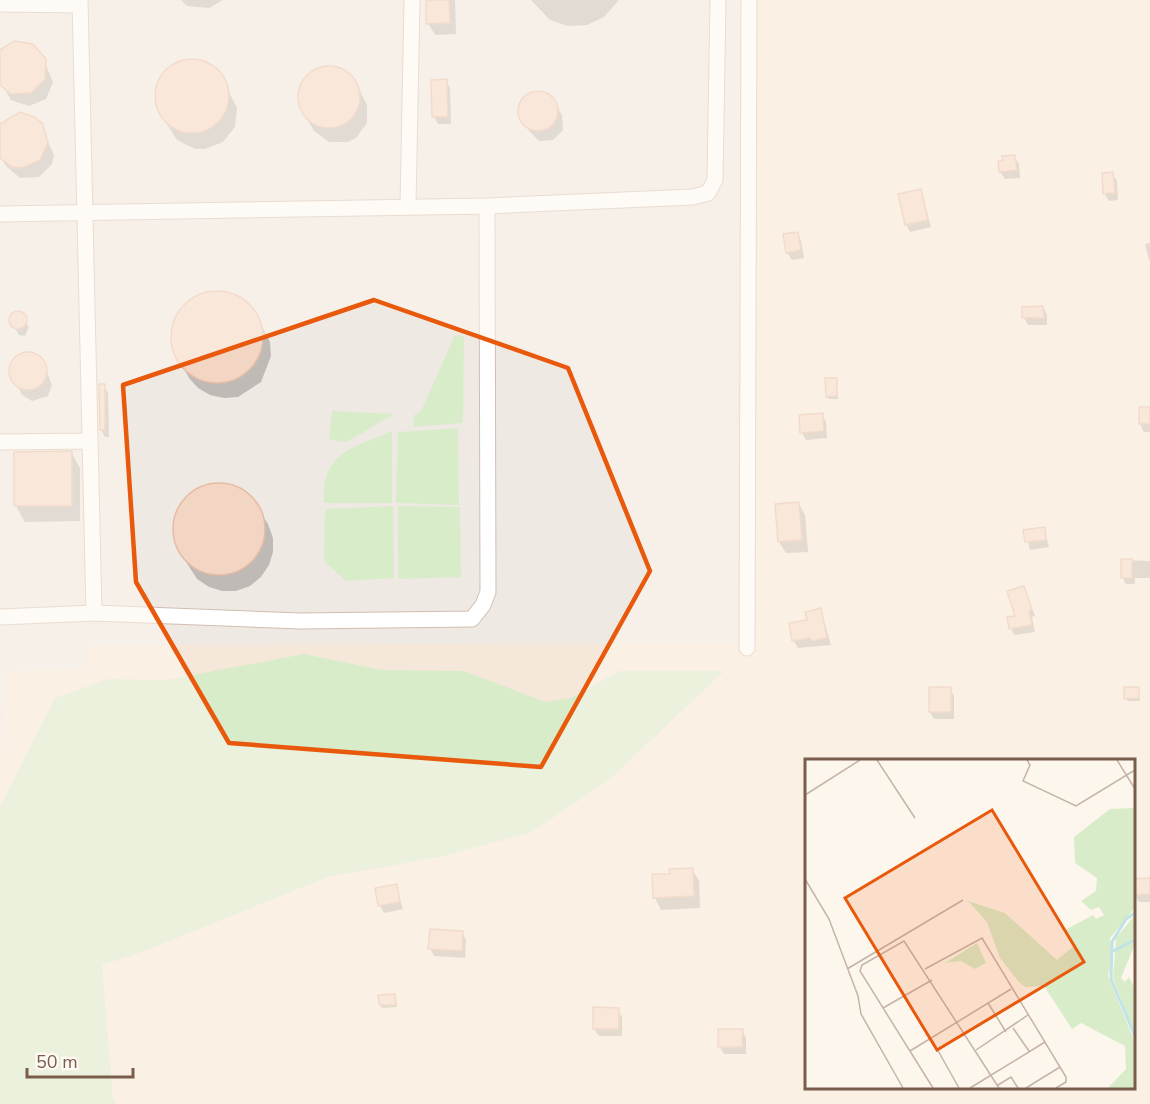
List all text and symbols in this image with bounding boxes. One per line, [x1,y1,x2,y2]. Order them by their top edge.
inset map [805,759,1135,1089]
scale bar [27,1041,134,1079]
text: 50 m [36,1050,78,1074]

